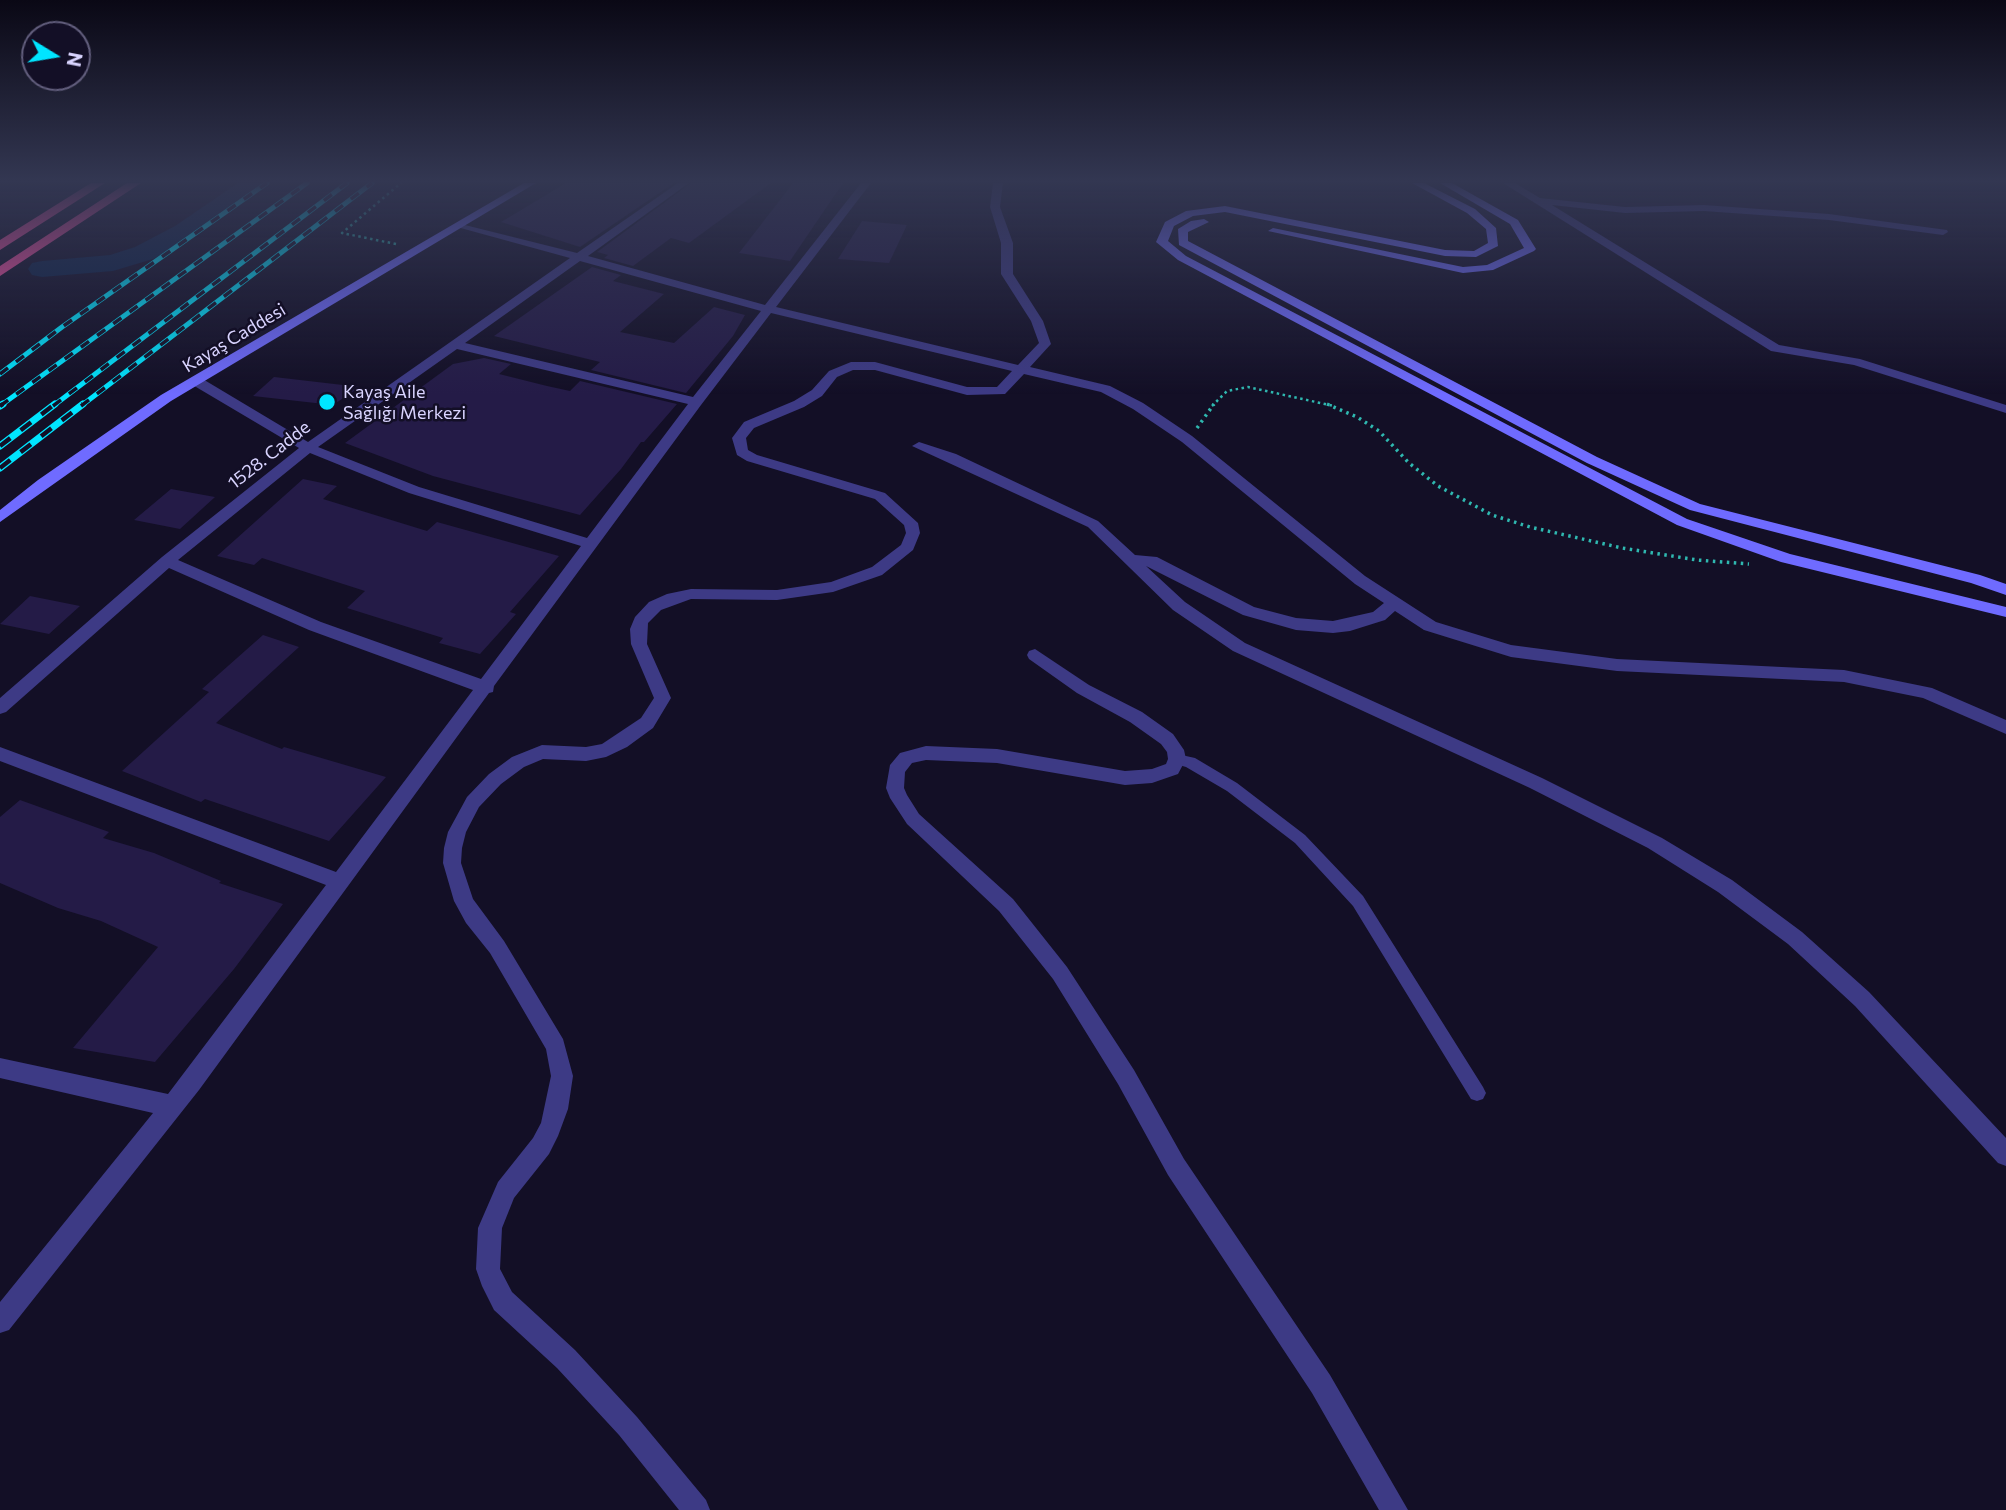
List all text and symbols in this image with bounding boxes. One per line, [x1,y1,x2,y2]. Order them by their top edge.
north arrow [21,21,91,91]
text: N [62,51,88,69]
street label: Kayaş Caddesi [179,299,289,377]
place label: Kayaş Aile Sağlığı Merkezi [343,381,466,424]
marker: Kayaş Aile Sağlığı Merkezi [317,392,337,412]
street label: 1528. Cadde [224,416,314,494]

